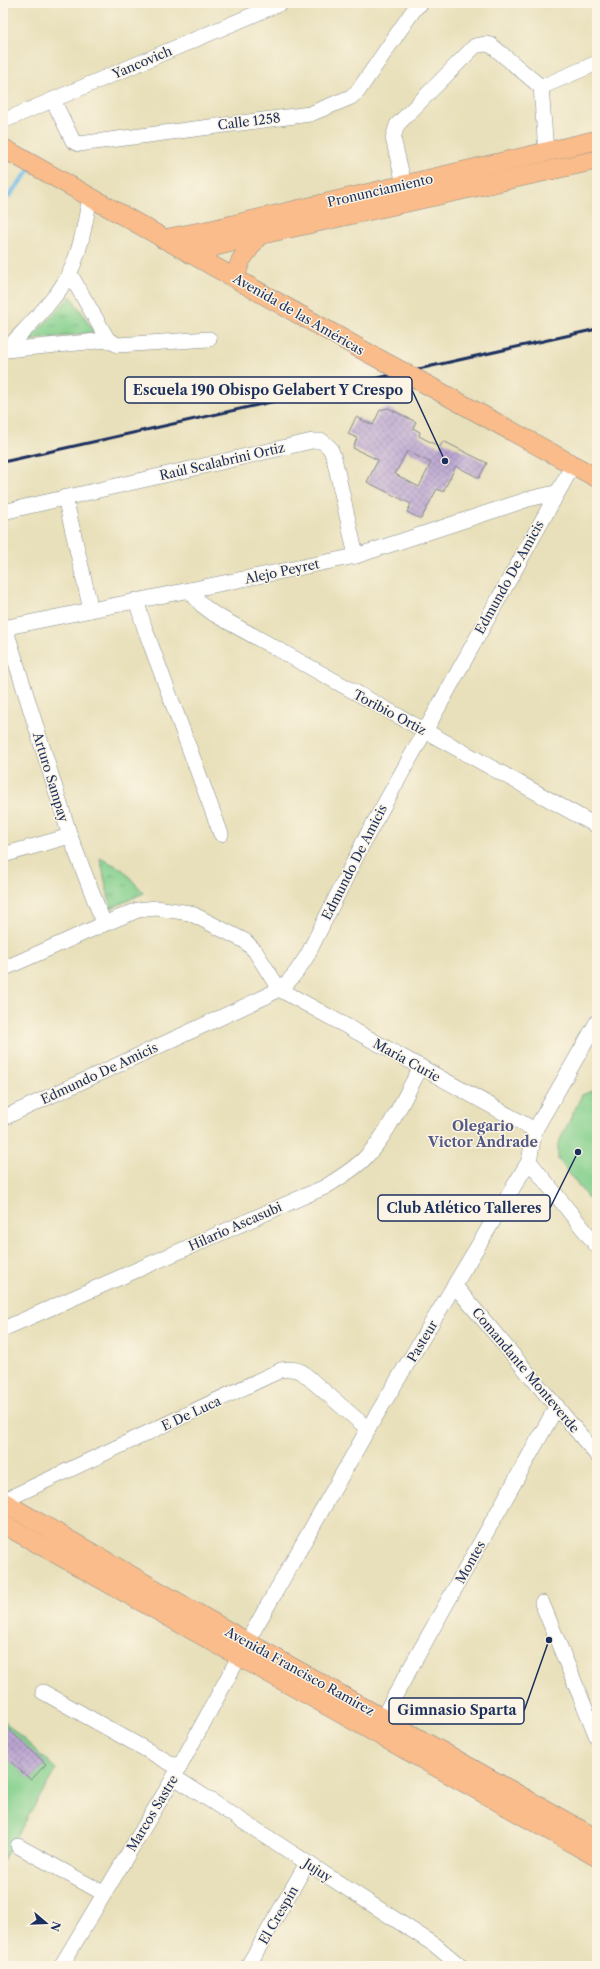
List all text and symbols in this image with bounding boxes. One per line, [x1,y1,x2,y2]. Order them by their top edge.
street label: Yancovich [109,42,174,82]
street label: Calle 1258 [217,109,281,133]
street label: Pronunciamiento [326,170,434,210]
street label: Avenida de las Américas [230,269,368,358]
callout: Escuela 190 Obispo Gelabert Y Crespo [125,377,412,403]
text: Escuela 190 Obispo Gelabert Y Crespo [133,381,403,399]
street label: Raúl Scalabrini Ortiz [158,439,286,483]
street label: Edmundo De Amicis [471,517,547,637]
street label: Alejo Peyret [242,555,321,587]
street label: Toribio Ortiz [351,686,430,738]
street label: Arturo Sampay [29,729,72,824]
street label: Edmundo De Amicis [318,801,390,922]
street label: María Curie [371,1035,443,1085]
street label: Edmundo De Amicis [38,1039,160,1107]
district label: Olegario Victor Andrade [427,1117,538,1151]
callout: Club Atlético Talleres [378,1195,550,1221]
street label: Hilario Ascasubi [186,1198,284,1254]
text: Club Atlético Talleres [386,1199,542,1217]
street label: Comandante Monteverde [469,1304,583,1436]
street label: Pasteur [403,1317,441,1365]
street label: E De Luca [159,1392,223,1434]
street label: Montes [452,1538,488,1586]
street label: Avenida Francisco Ramírez [222,1623,378,1719]
callout: Gimnasio Sparta [389,1698,524,1724]
text: Gimnasio Sparta [397,1701,518,1719]
street label: Marcos Sastre [123,1772,181,1854]
street label: Jujuy [299,1854,336,1886]
street label: El Crespín [255,1883,301,1947]
north arrow [26,1903,66,1943]
text: N [47,1919,64,1933]

